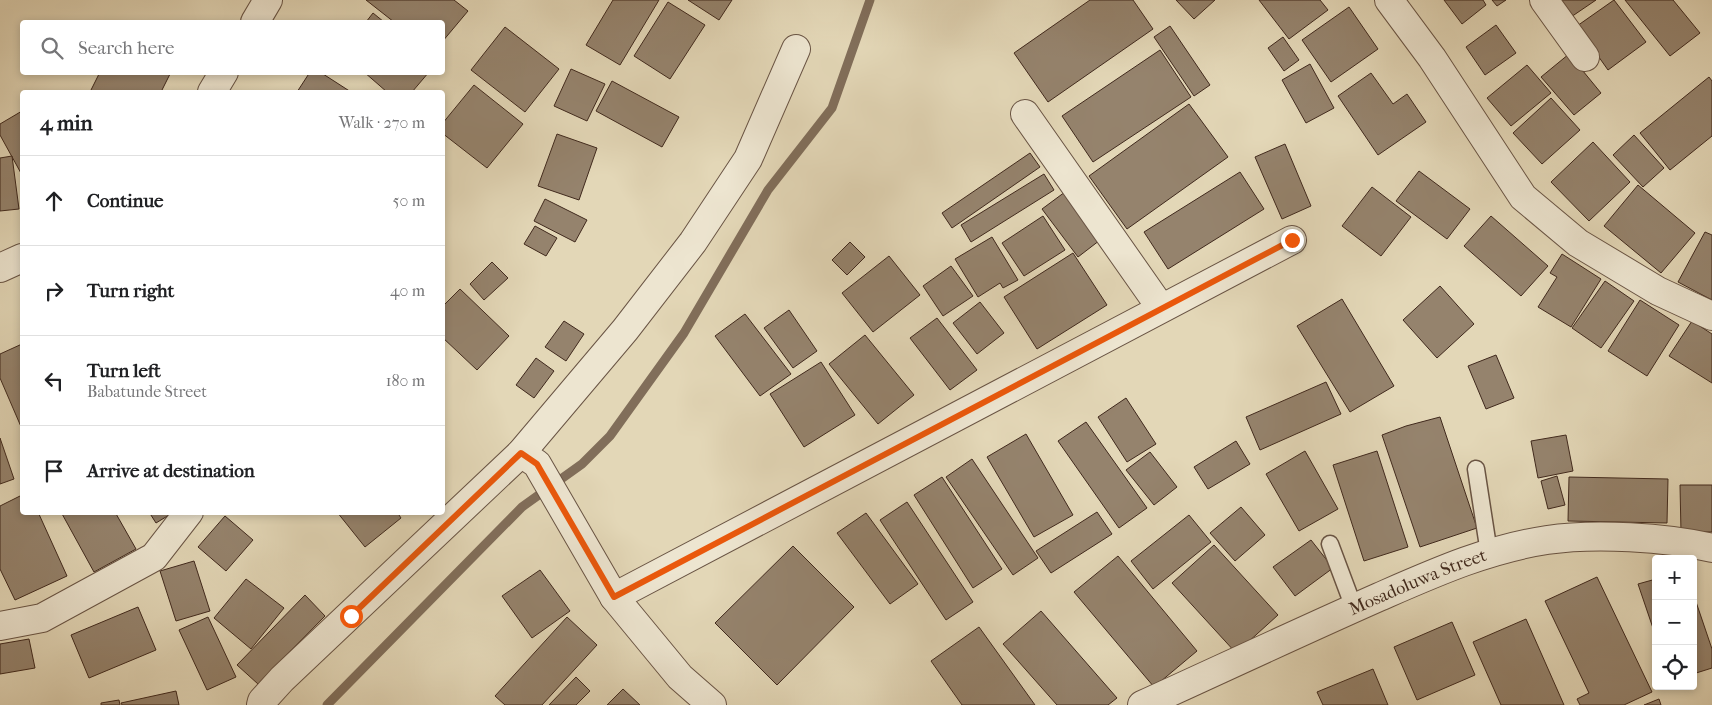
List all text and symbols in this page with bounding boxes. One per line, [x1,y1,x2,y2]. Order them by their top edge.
search box [20,20,445,75]
icon: search [38,34,66,62]
text: Search here [78,37,174,59]
text: 4 min [40,111,93,135]
text: Walk · 270 m [339,113,425,132]
icon: ahead [40,187,68,215]
text: Continue [87,190,163,212]
text: 50 m [393,191,425,210]
route end [1281,229,1304,252]
icon: right [40,277,68,305]
text: Turn right [87,280,174,302]
text: 40 m [390,281,425,300]
text: Turn left [87,360,161,382]
icon: left [40,367,68,395]
text: 180 m [386,371,425,390]
text: Babatunde Street [87,382,207,401]
icon: arrive [40,457,68,485]
text: Arrive at destination [87,460,255,482]
street label: Mosadoluwa Street [1346,544,1490,620]
map controls [1652,555,1697,690]
button: + [1652,555,1697,600]
button: − [1652,600,1697,645]
route start [340,605,363,628]
button: locate [1652,645,1697,690]

